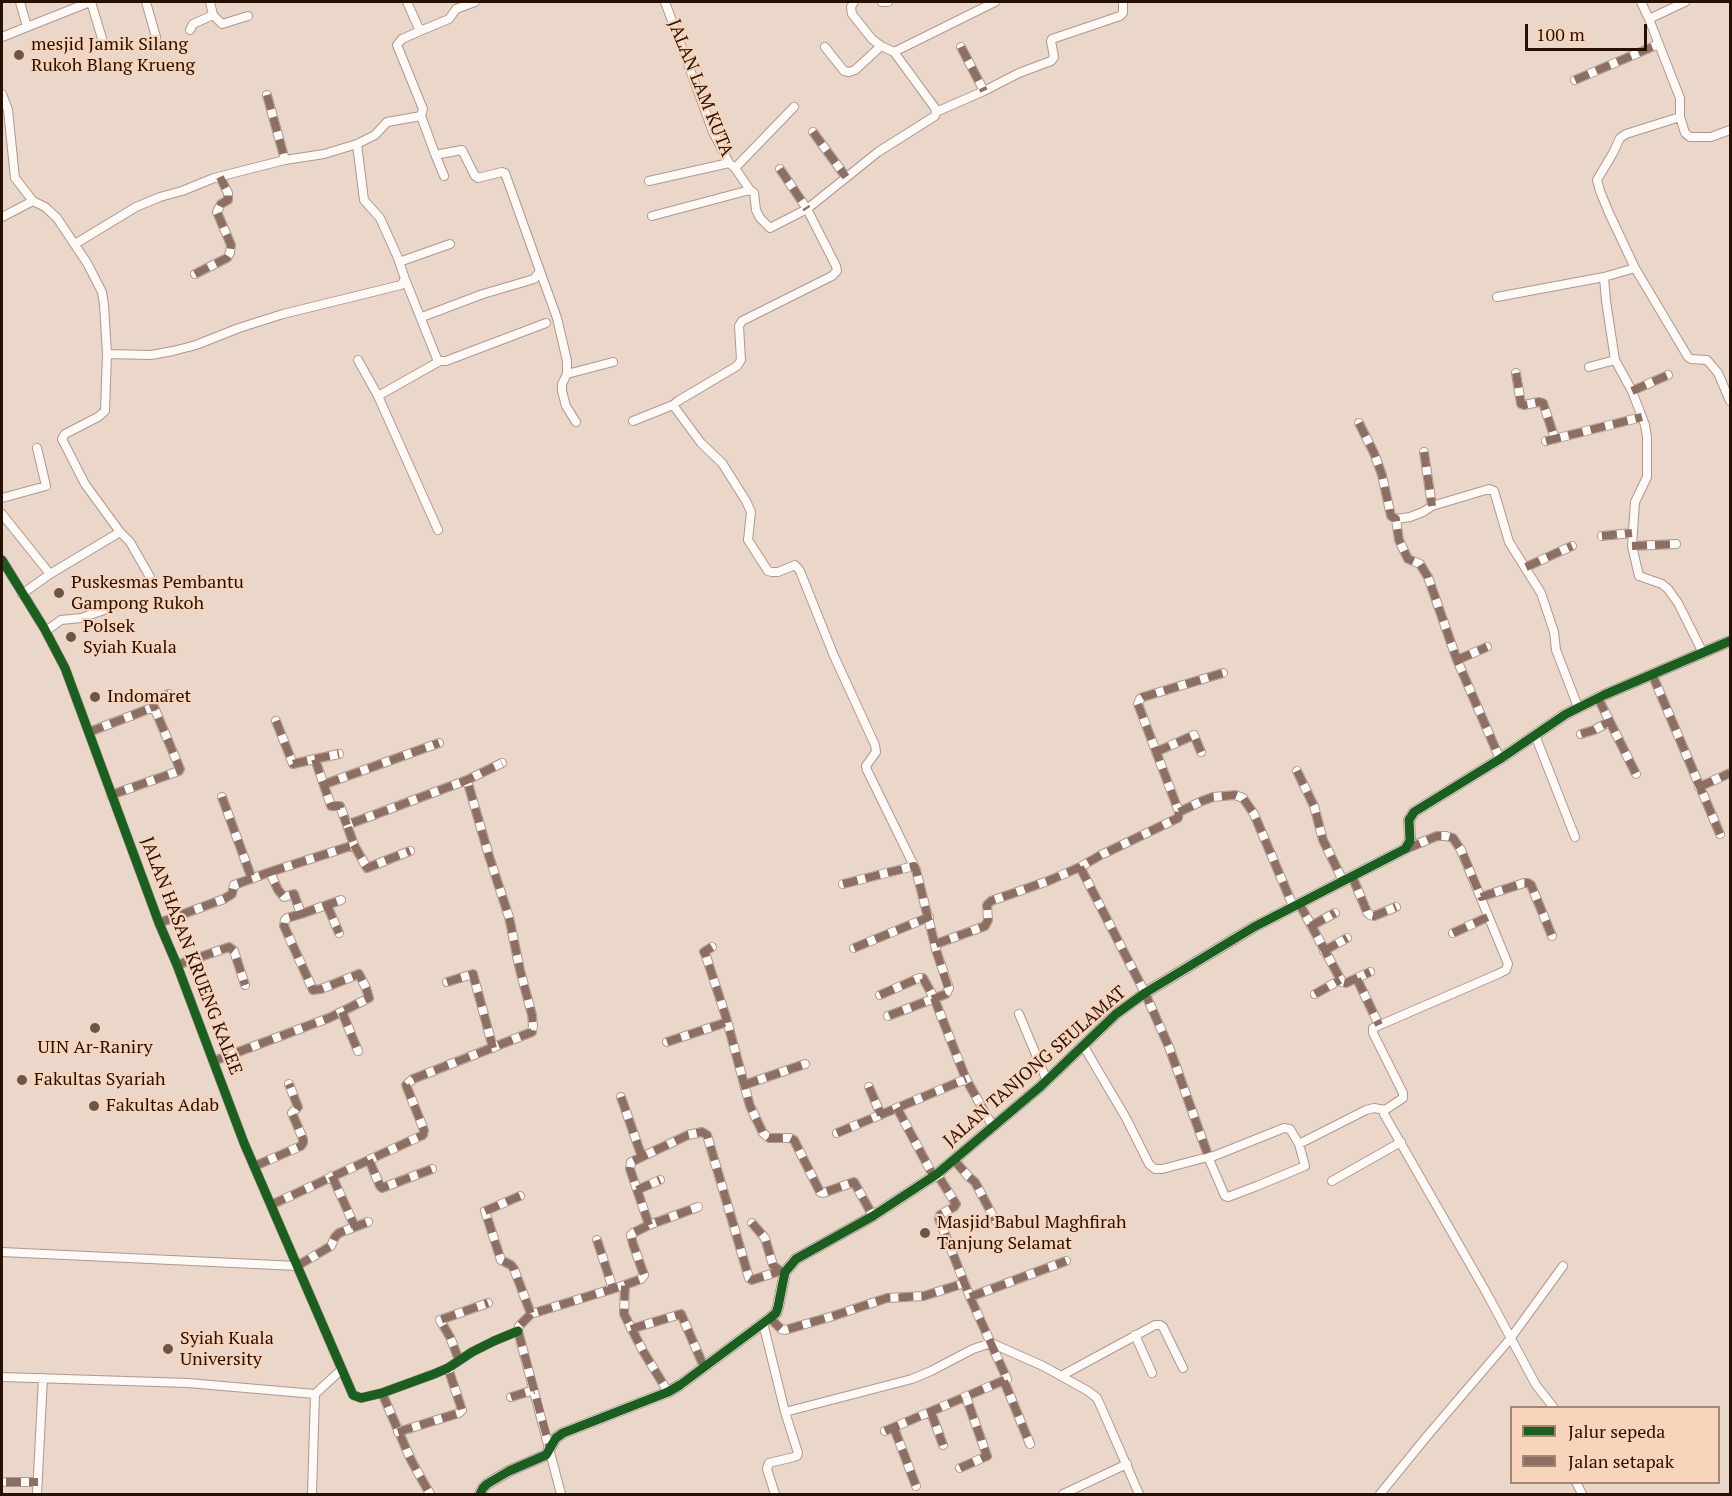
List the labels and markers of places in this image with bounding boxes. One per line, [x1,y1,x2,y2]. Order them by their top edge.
place label: mesjid Jamik Silang Rukoh Blang Krueng [31,34,195,76]
marker: mesjid Jamik Silang Rukoh Blang Krueng [12,48,26,62]
place label: Puskesmas Pembantu Gampong Rukoh [71,572,244,614]
marker: Puskesmas Pembantu Gampong Rukoh [52,586,66,600]
place label: Polsek Syiah Kuala [83,616,177,658]
marker: Polsek Syiah Kuala [64,630,78,644]
place label: Indomaret [107,686,191,708]
marker: Indomaret [88,690,102,704]
marker: UIN Ar-Raniry [88,1021,102,1035]
place label: UIN Ar-Raniry [37,1037,153,1059]
place label: Fakultas Syariah [34,1069,166,1091]
marker: Fakultas Syariah [15,1073,29,1087]
place label: Fakultas Adab [106,1095,219,1117]
marker: Fakultas Adab [87,1099,101,1113]
place label: Masjid Babul Maghfirah Tanjung Selamat [937,1212,1127,1254]
marker: Masjid Babul Maghfirah Tanjung Selamat [918,1226,932,1240]
place label: Syiah Kuala University [180,1328,274,1370]
marker: Syiah Kuala University [161,1342,175,1356]

